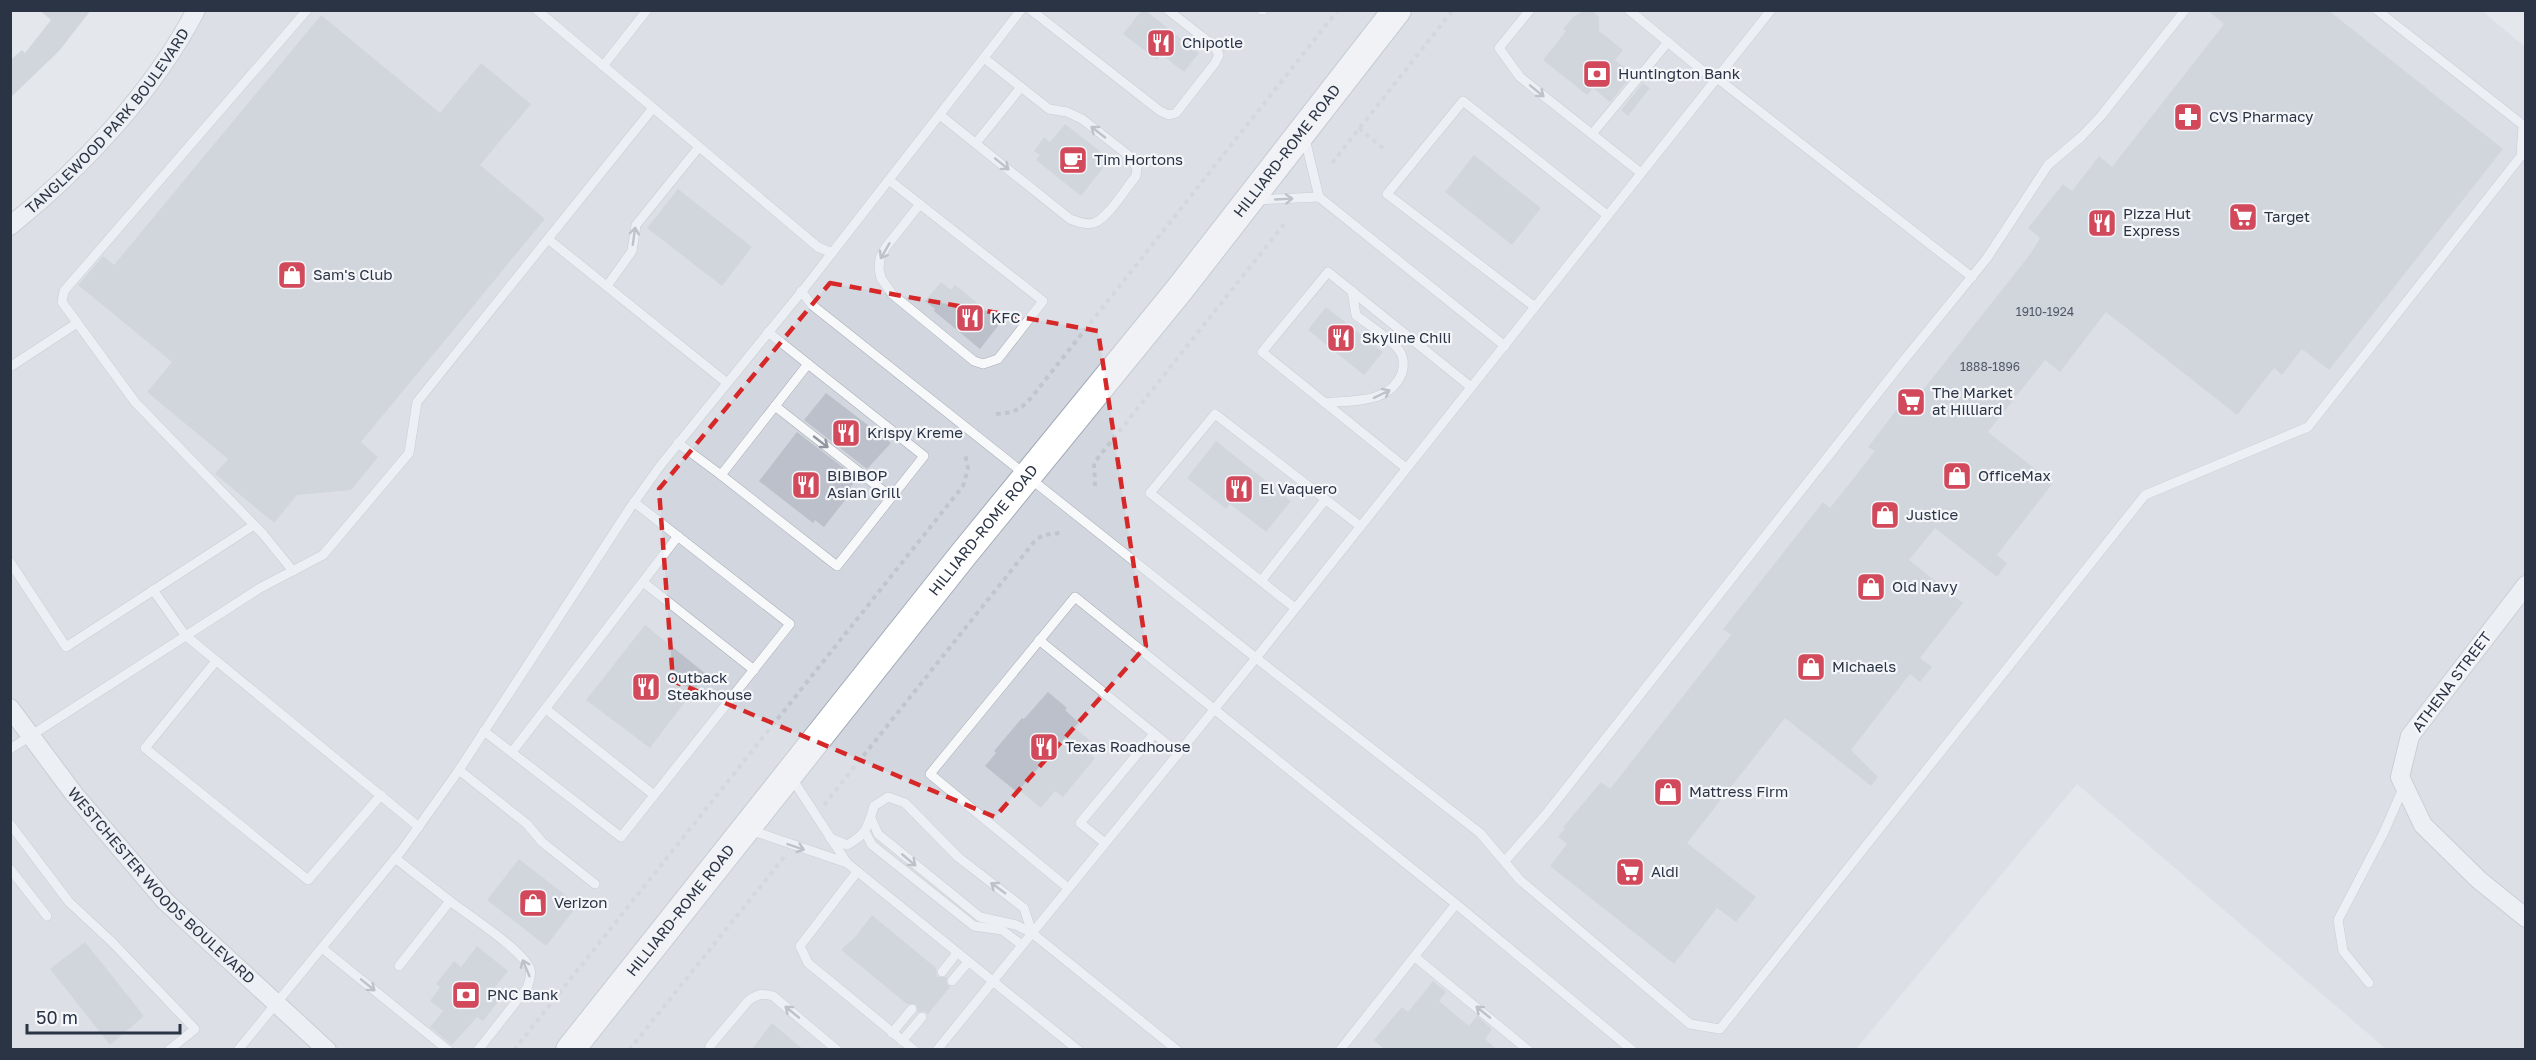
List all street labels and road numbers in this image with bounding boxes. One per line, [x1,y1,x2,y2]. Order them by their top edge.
street label: TANGLEWOOD PARK BOULEVARD [22,24,192,217]
street label: HILLIARD-ROME ROAD [1229,81,1344,220]
street label: HILLIARD-ROME ROAD [924,461,1041,599]
street label: ATHENA STREET [2408,628,2495,735]
street label: WESTCHESTER WOODS BOULEVARD [64,783,259,987]
street label: HILLIARD-ROME ROAD [622,840,738,979]

